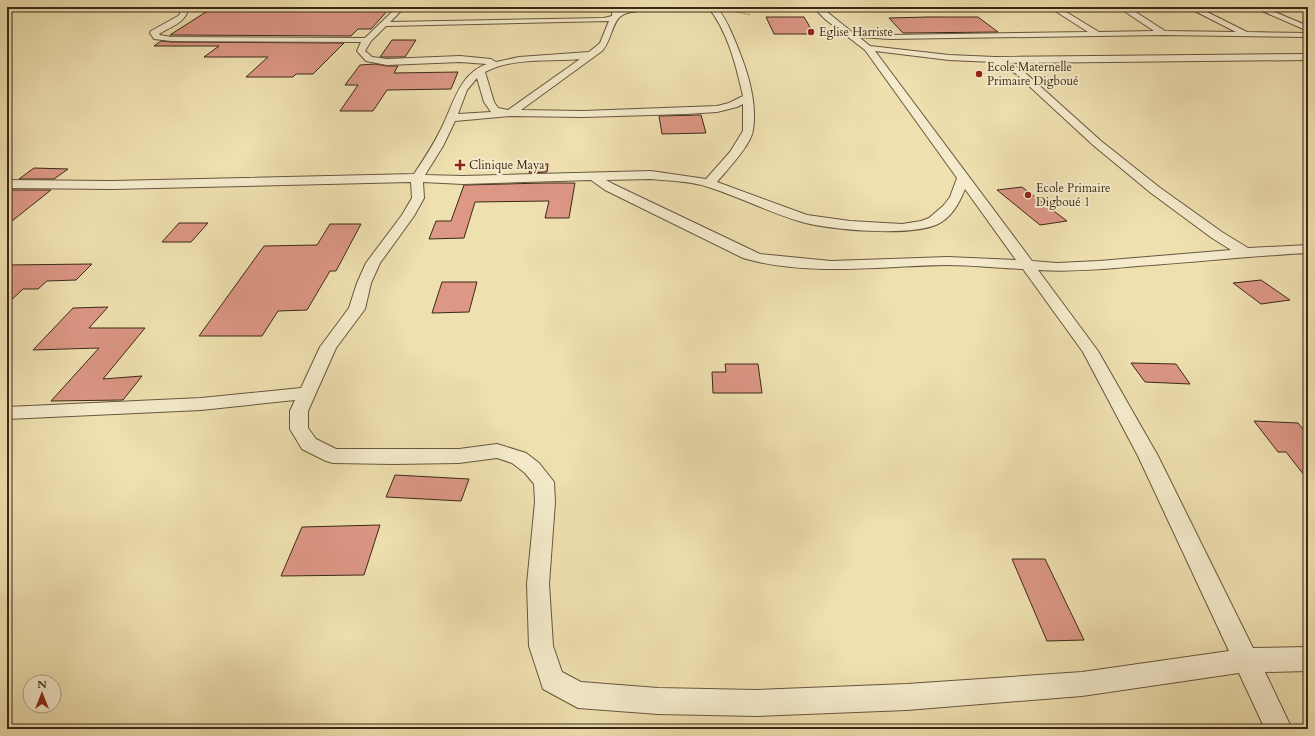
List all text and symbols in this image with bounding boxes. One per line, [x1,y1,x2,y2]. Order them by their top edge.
place label: Eglise Harriste [819,24,893,40]
marker: Eglise Harriste [806,27,816,37]
place label: Ecole Maternelle Primaire Digboué [987,59,1078,89]
marker: Ecole Maternelle Primaire Digboué [974,69,984,79]
place label: Clinique Maya [469,157,545,173]
marker: Clinique Maya [454,159,466,171]
place label: Ecole Primaire Digboué 1 [1036,180,1110,210]
marker: Ecole Primaire Digboué 1 [1023,190,1033,200]
north arrow [22,674,62,714]
text: N [37,677,47,692]

